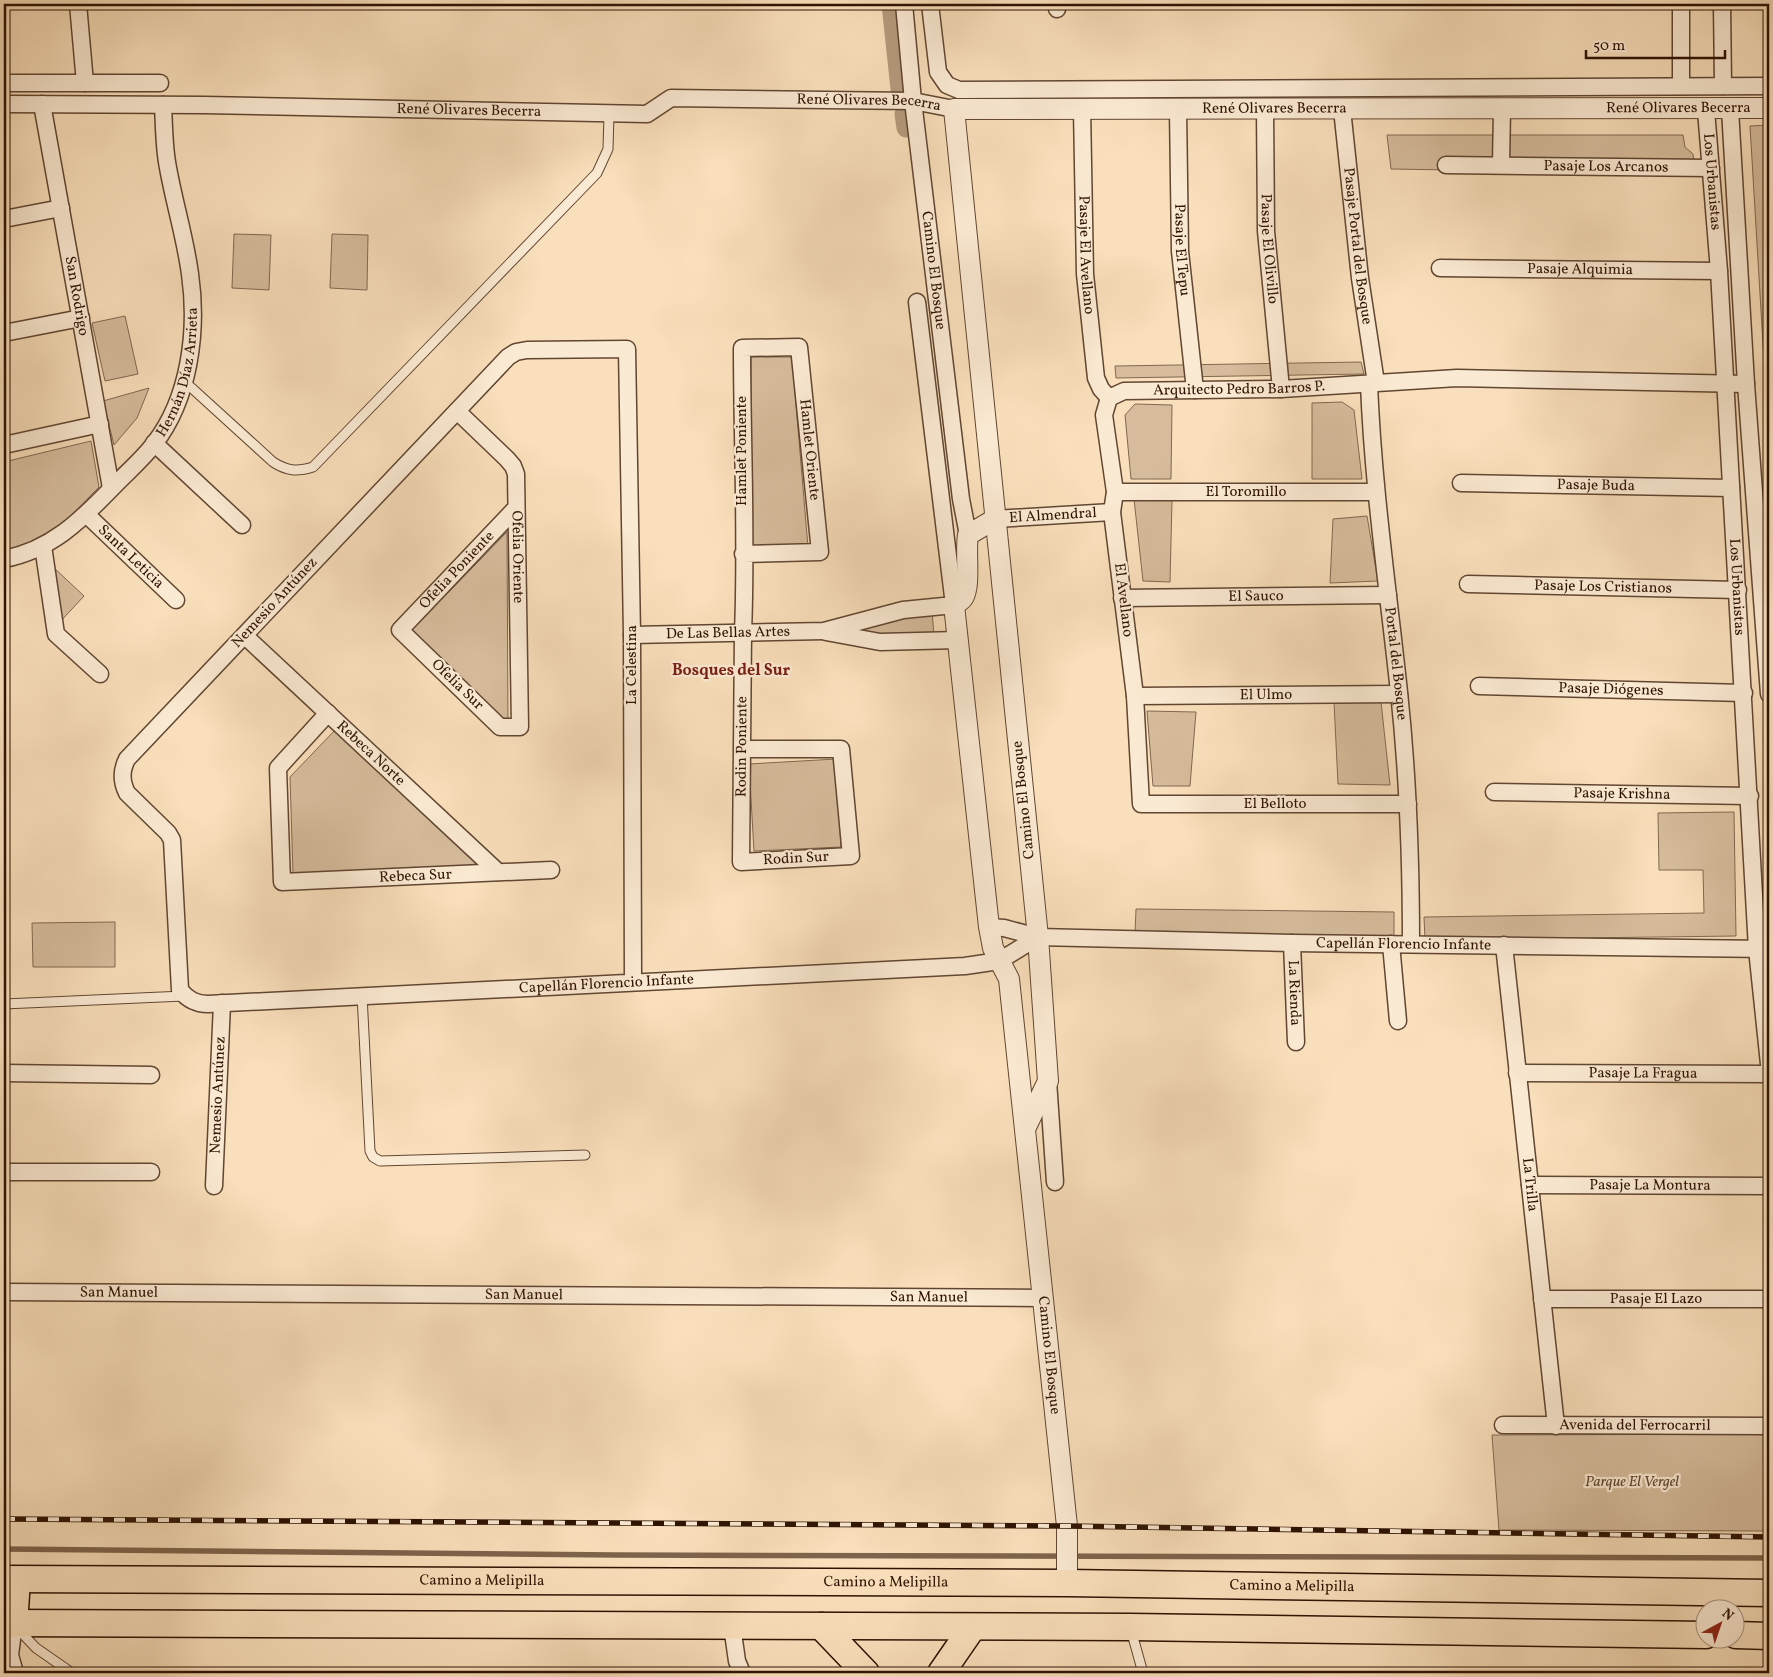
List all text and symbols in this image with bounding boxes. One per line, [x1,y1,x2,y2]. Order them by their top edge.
scale bar [1586,28,1724,60]
text: 50 m [1593,36,1625,57]
street label: René Olivares Becerra [796,89,943,117]
street label: René Olivares Becerra [396,98,542,122]
street label: René Olivares Becerra [1202,98,1347,119]
street label: René Olivares Becerra [1606,98,1751,119]
street label: Los Urbanistas [1697,133,1726,231]
street label: Pasaje Los Arcanos [1543,156,1668,178]
street label: Pasaje Portal del Bosque [1338,166,1377,326]
street label: Pasaje El Olivillo [1255,194,1283,305]
street label: Pasaje El Avellano [1073,195,1100,315]
street label: Pasaje El Tepu [1169,204,1195,297]
street label: Camino El Bosque [916,210,951,331]
street label: San Rodrigo [59,254,94,337]
street label: Pasaje Alquimia [1527,258,1633,281]
street label: Hernán Díaz Arrieta [151,307,203,441]
street label: Arquitecto Pedro Barros P. [1153,376,1326,401]
street label: Hamlet Poniente [732,396,753,506]
street label: Hamlet Oriente [794,398,825,502]
street label: Pasaje Buda [1557,474,1635,497]
street label: El Toromillo [1206,482,1286,503]
street label: El Almendral [1008,502,1097,529]
street label: Ofelia Oriente [506,510,529,604]
street label: Santa Leticia [93,520,169,594]
street label: Ofelia Poniente [414,526,499,614]
street label: Los Urbanistas [1724,538,1750,636]
street label: Nemesio Antúnez [227,553,323,653]
street label: El Avellano [1108,562,1138,638]
street label: Pasaje Los Cristianos [1534,575,1672,599]
street label: El Sauco [1228,586,1284,607]
street label: Portal del Bosque [1379,606,1412,721]
street label: De Las Bellas Artes [666,621,790,645]
street label: La Celestina [622,625,643,705]
street label: Ofelia Sur [426,655,488,715]
district label: Bosques del Sur [672,660,791,682]
street label: Pasaje Diógenes [1558,678,1664,701]
street label: El Ulmo [1240,684,1292,706]
street label: Rodin Poniente [731,696,753,797]
street label: Rebeca Norte [332,716,410,791]
street label: Camino El Bosque [1007,740,1041,860]
street label: Pasaje Krishna [1573,783,1671,805]
street label: El Belloto [1243,794,1307,815]
street label: Rodin Sur [763,847,829,871]
street label: Rebeca Sur [379,864,452,888]
street label: Capellán Florencio Infante [1316,933,1491,956]
street label: La Rienda [1282,960,1306,1026]
street label: Capellán Florencio Infante [518,969,694,999]
street label: Nemesio Antúnez [205,1036,231,1154]
street label: Pasaje La Fragua [1589,1063,1697,1084]
street label: La Trilla [1517,1157,1543,1213]
street label: Pasaje La Montura [1589,1175,1711,1196]
street label: San Manuel [80,1282,158,1303]
street label: San Manuel [485,1284,563,1306]
street label: San Manuel [890,1287,968,1308]
street label: Pasaje El Lazo [1610,1289,1702,1310]
street label: Camino El Bosque [1032,1295,1066,1416]
street label: Avenida del Ferrocarril [1559,1415,1711,1436]
park label: Parque El Vergel [1585,1472,1679,1493]
street label: Camino a Melipilla [419,1570,545,1592]
street label: Camino a Melipilla [823,1572,949,1593]
street label: Camino a Melipilla [1229,1575,1355,1598]
north arrow [1696,1600,1746,1650]
text: N [1717,1605,1737,1626]

